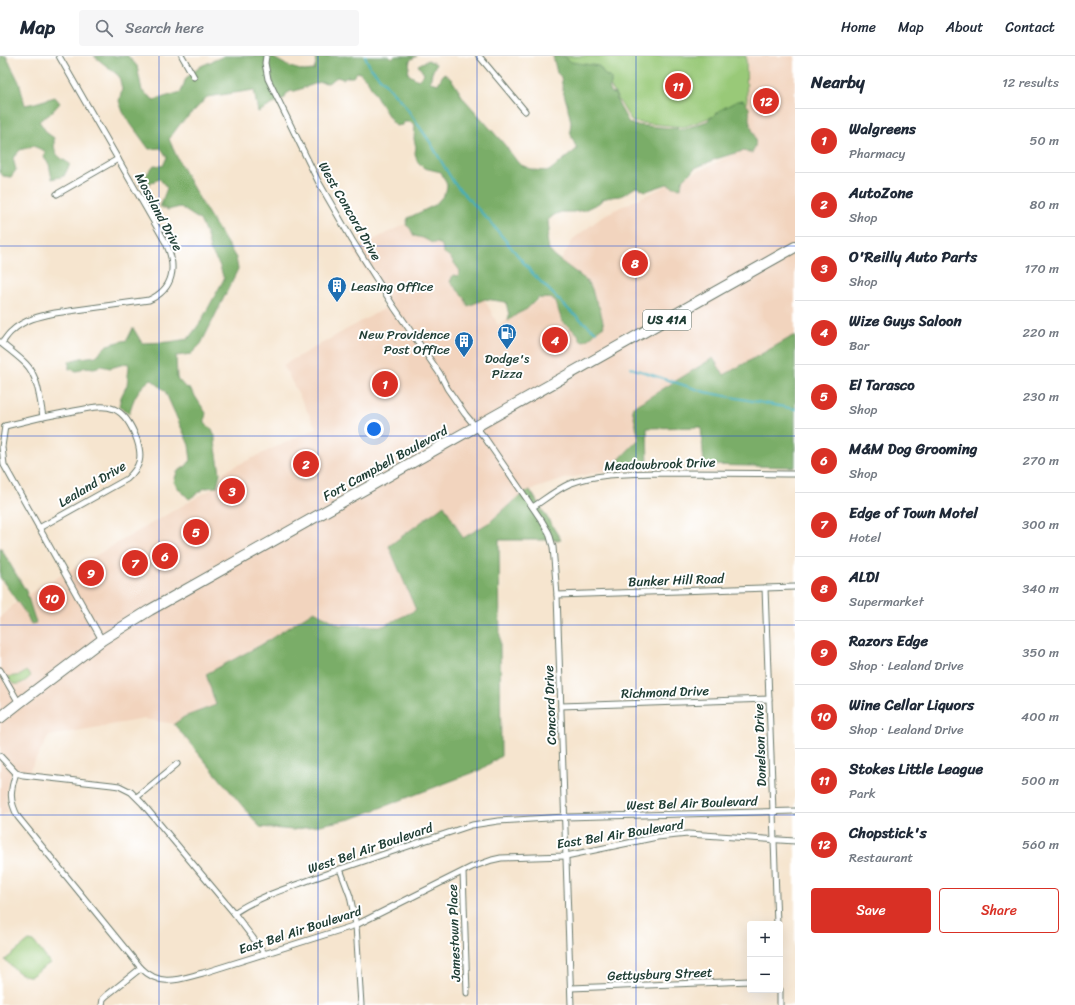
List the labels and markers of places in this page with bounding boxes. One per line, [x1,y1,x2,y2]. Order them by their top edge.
pin: 11 [665,71,691,101]
pin: 12 [753,86,779,116]
pin: 8 [622,248,648,278]
building icon: Leasing Office [326,275,348,303]
place label: Leasing Office [351,275,434,298]
fuel station icon: Dodge's Pizza [496,322,518,350]
place label: New Providence Post Office [359,323,450,361]
pin: 4 [542,325,568,355]
building icon: New Providence Post Office [453,330,475,358]
place label: Dodge's Pizza [485,347,530,385]
pin: 1 [372,369,398,399]
pin: 2 [293,449,319,479]
pin: 3 [219,476,245,506]
pin: 5 [183,517,209,547]
pin: 6 [152,541,178,571]
pin: 7 [122,548,148,578]
pin: 9 [78,558,104,588]
pin: 10 [39,583,65,613]

